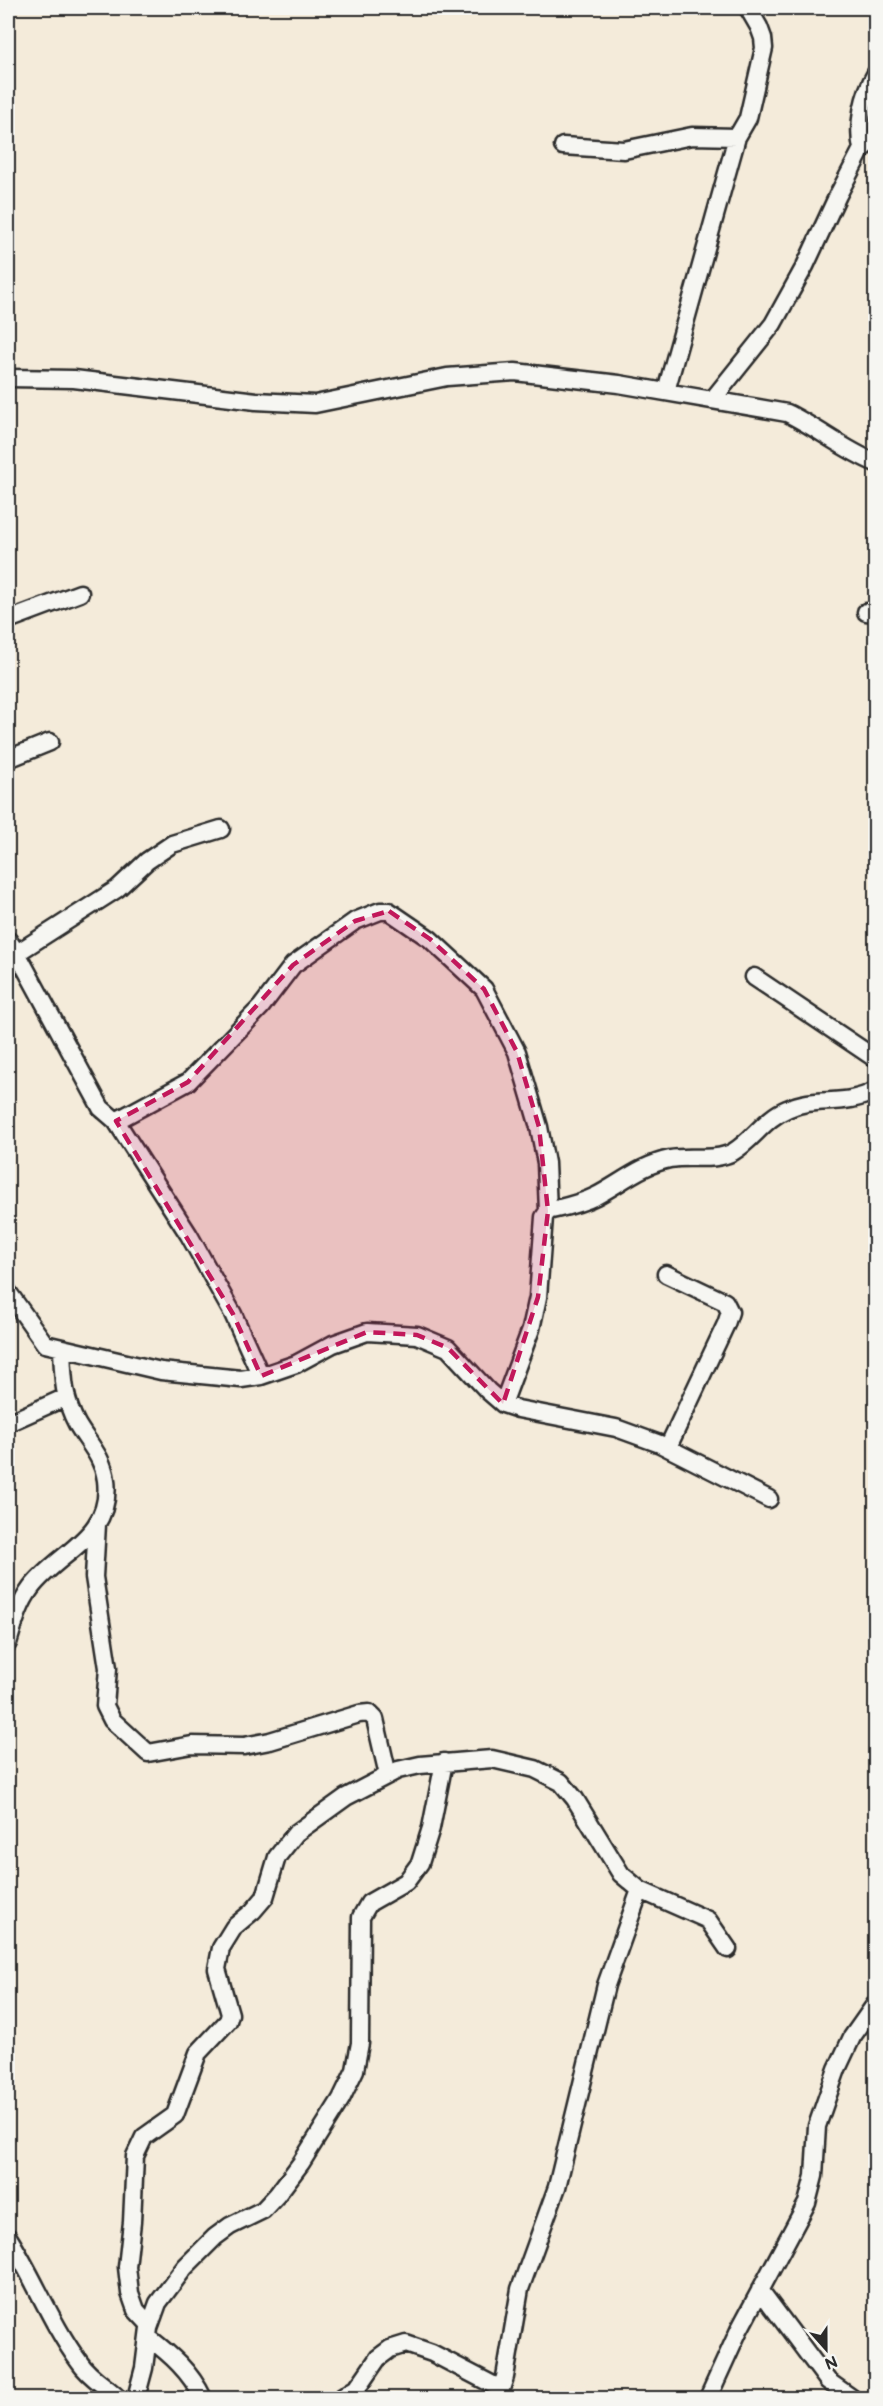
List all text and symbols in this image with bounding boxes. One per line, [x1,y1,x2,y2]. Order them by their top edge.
north arrow [796,2319,856,2379]
text: N [822,2351,840,2373]

